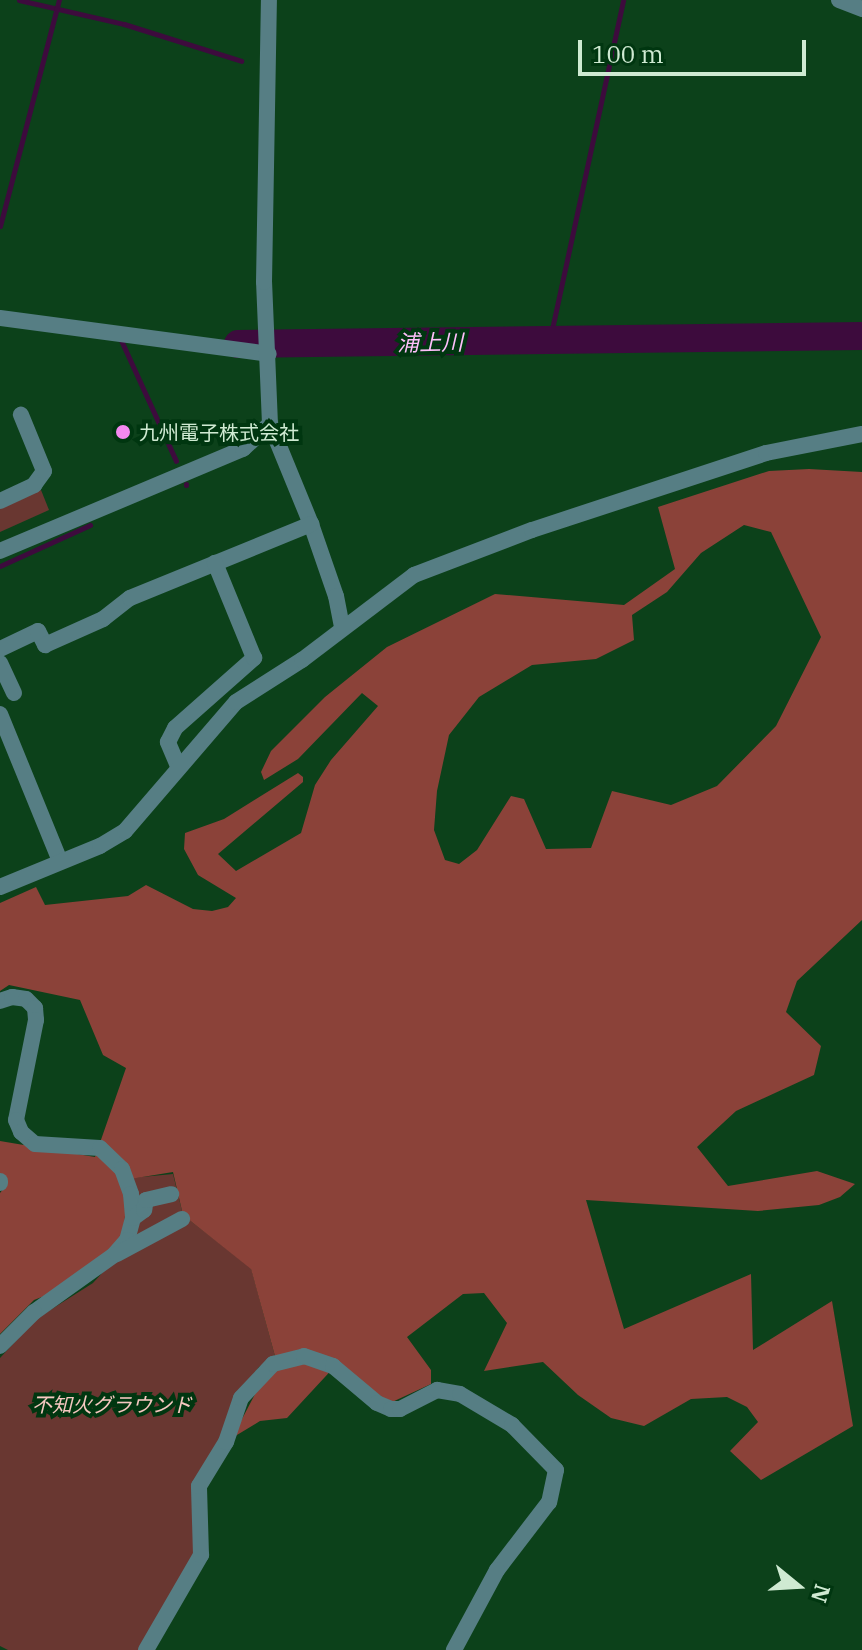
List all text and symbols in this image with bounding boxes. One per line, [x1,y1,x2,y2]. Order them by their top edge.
scale bar [582,24,810,74]
text: 100 m [592,38,664,70]
water label: 浦上川 [397,328,463,356]
place label: 九州電子株式会社 [139,420,299,444]
marker: 九州電子株式会社 [114,423,132,441]
park label: 不知火グラウンド [32,1392,192,1416]
north arrow [758,1546,838,1626]
text: N [805,1581,838,1606]

